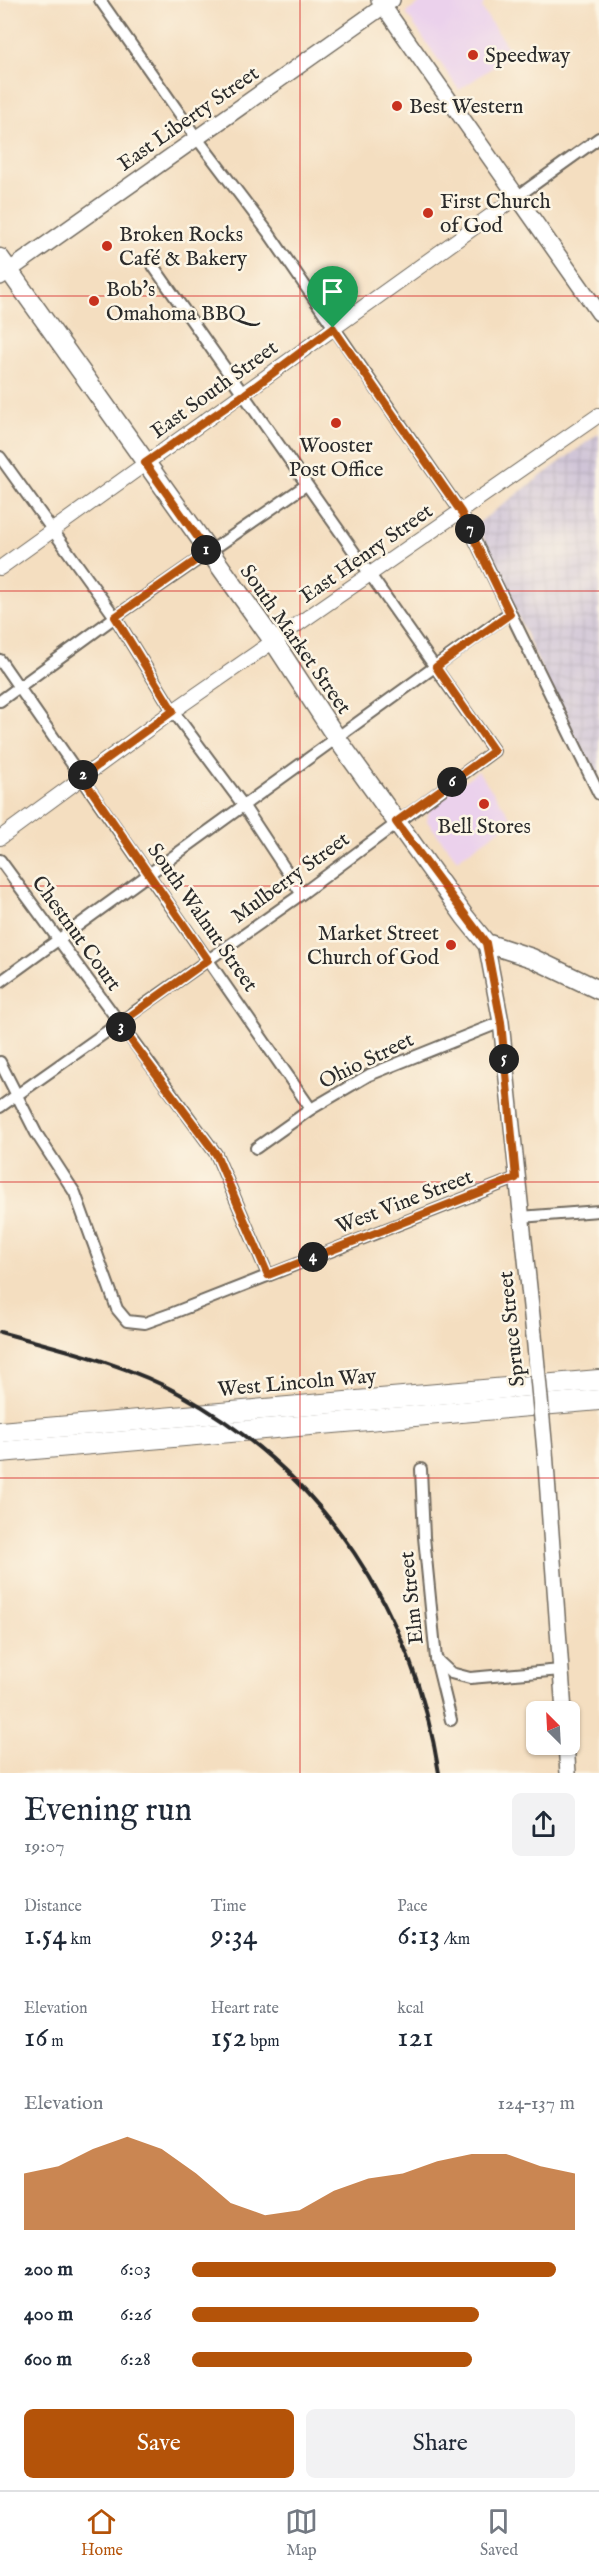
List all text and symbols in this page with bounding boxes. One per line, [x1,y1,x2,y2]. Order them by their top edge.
place label: Speedway [485,43,571,70]
marker: Speedway [466,48,480,62]
street label: East Liberty Street [113,61,265,178]
place label: Best Western [409,94,523,121]
marker: Best Western [390,99,404,113]
place label: First Church of God [440,189,551,240]
marker: First Church of God [421,206,435,220]
place label: Broken Rocks Café & Bakery [119,222,248,273]
marker: Broken Rocks Café & Bakery [100,239,114,253]
pin [307,266,358,328]
icon: arrive [316,275,349,308]
place label: Bob's Omahoma BBQ [106,277,261,328]
marker: Bob's Omahoma BBQ [87,294,101,308]
street label: East South Street [146,335,284,445]
marker: Wooster Post Office [329,416,343,430]
place label: Wooster Post Office [289,433,384,484]
street label: East Henry Street [295,498,439,610]
pin: 7 [455,514,485,544]
text: 7 [466,519,474,539]
pin: 1 [191,535,221,565]
text: 1 [203,540,209,560]
street label: South Market Street [233,560,357,720]
pin: 2 [68,760,98,790]
text: 2 [79,765,87,785]
pin: 6 [437,767,467,797]
text: 6 [449,772,455,792]
marker: Bell Stores [477,797,491,811]
place label: Bell Stores [437,814,531,841]
street label: Mulberry Street [226,826,355,930]
street label: South Walnut Street [140,838,263,997]
street label: Chestnut Court [25,871,127,997]
place label: Market Street Church of God [307,921,440,972]
marker: Market Street Church of God [444,938,458,952]
pin: 3 [106,1012,136,1042]
text: 3 [118,1017,124,1037]
street label: Ohio Street [315,1027,418,1096]
pin: 5 [489,1044,519,1074]
text: 5 [501,1049,507,1069]
street label: West Vine Street [332,1164,477,1241]
pin: 4 [298,1242,328,1272]
text: 4 [309,1247,317,1267]
street label: Spruce Street [493,1270,532,1388]
street label: West Lincoln Way [217,1363,378,1404]
street label: Elm Street [394,1550,431,1646]
north arrow [526,1701,580,1755]
map controls [526,1701,580,1755]
text: Evening run [24,1790,192,1832]
button: share [512,1793,575,1856]
text: 19:07 [24,1834,65,1859]
text: Distance [24,1897,82,1917]
text: Time [211,1897,246,1917]
text: Pace [397,1897,428,1917]
text: 1.54 [24,1917,67,1955]
text: 9:34 [211,1917,258,1955]
text: 6:13 [397,1917,440,1955]
text: km [67,1930,91,1950]
text: /km [440,1930,470,1950]
text: Elevation [24,1999,87,2019]
text: Heart rate [211,1999,279,2019]
text: kcal [397,1999,424,2019]
text: 16 [24,2019,48,2057]
text: 152 [211,2019,247,2057]
text: 121 [397,2019,434,2057]
text: m [48,2032,64,2052]
text: bpm [247,2032,280,2052]
text: Elevation [24,2091,103,2116]
text: 124–137 m [498,2091,575,2116]
text: 200 m [24,2257,73,2282]
text: 6:03 [120,2257,151,2282]
text: 400 m [24,2302,73,2327]
text: 6:26 [120,2302,152,2327]
text: 600 m [24,2347,72,2372]
text: 6:28 [120,2347,151,2372]
button: Save [24,2409,294,2478]
button: Share [306,2409,575,2478]
tab: Home [81,2505,123,2561]
tab: Map [285,2505,318,2561]
tab: Saved [480,2505,518,2561]

